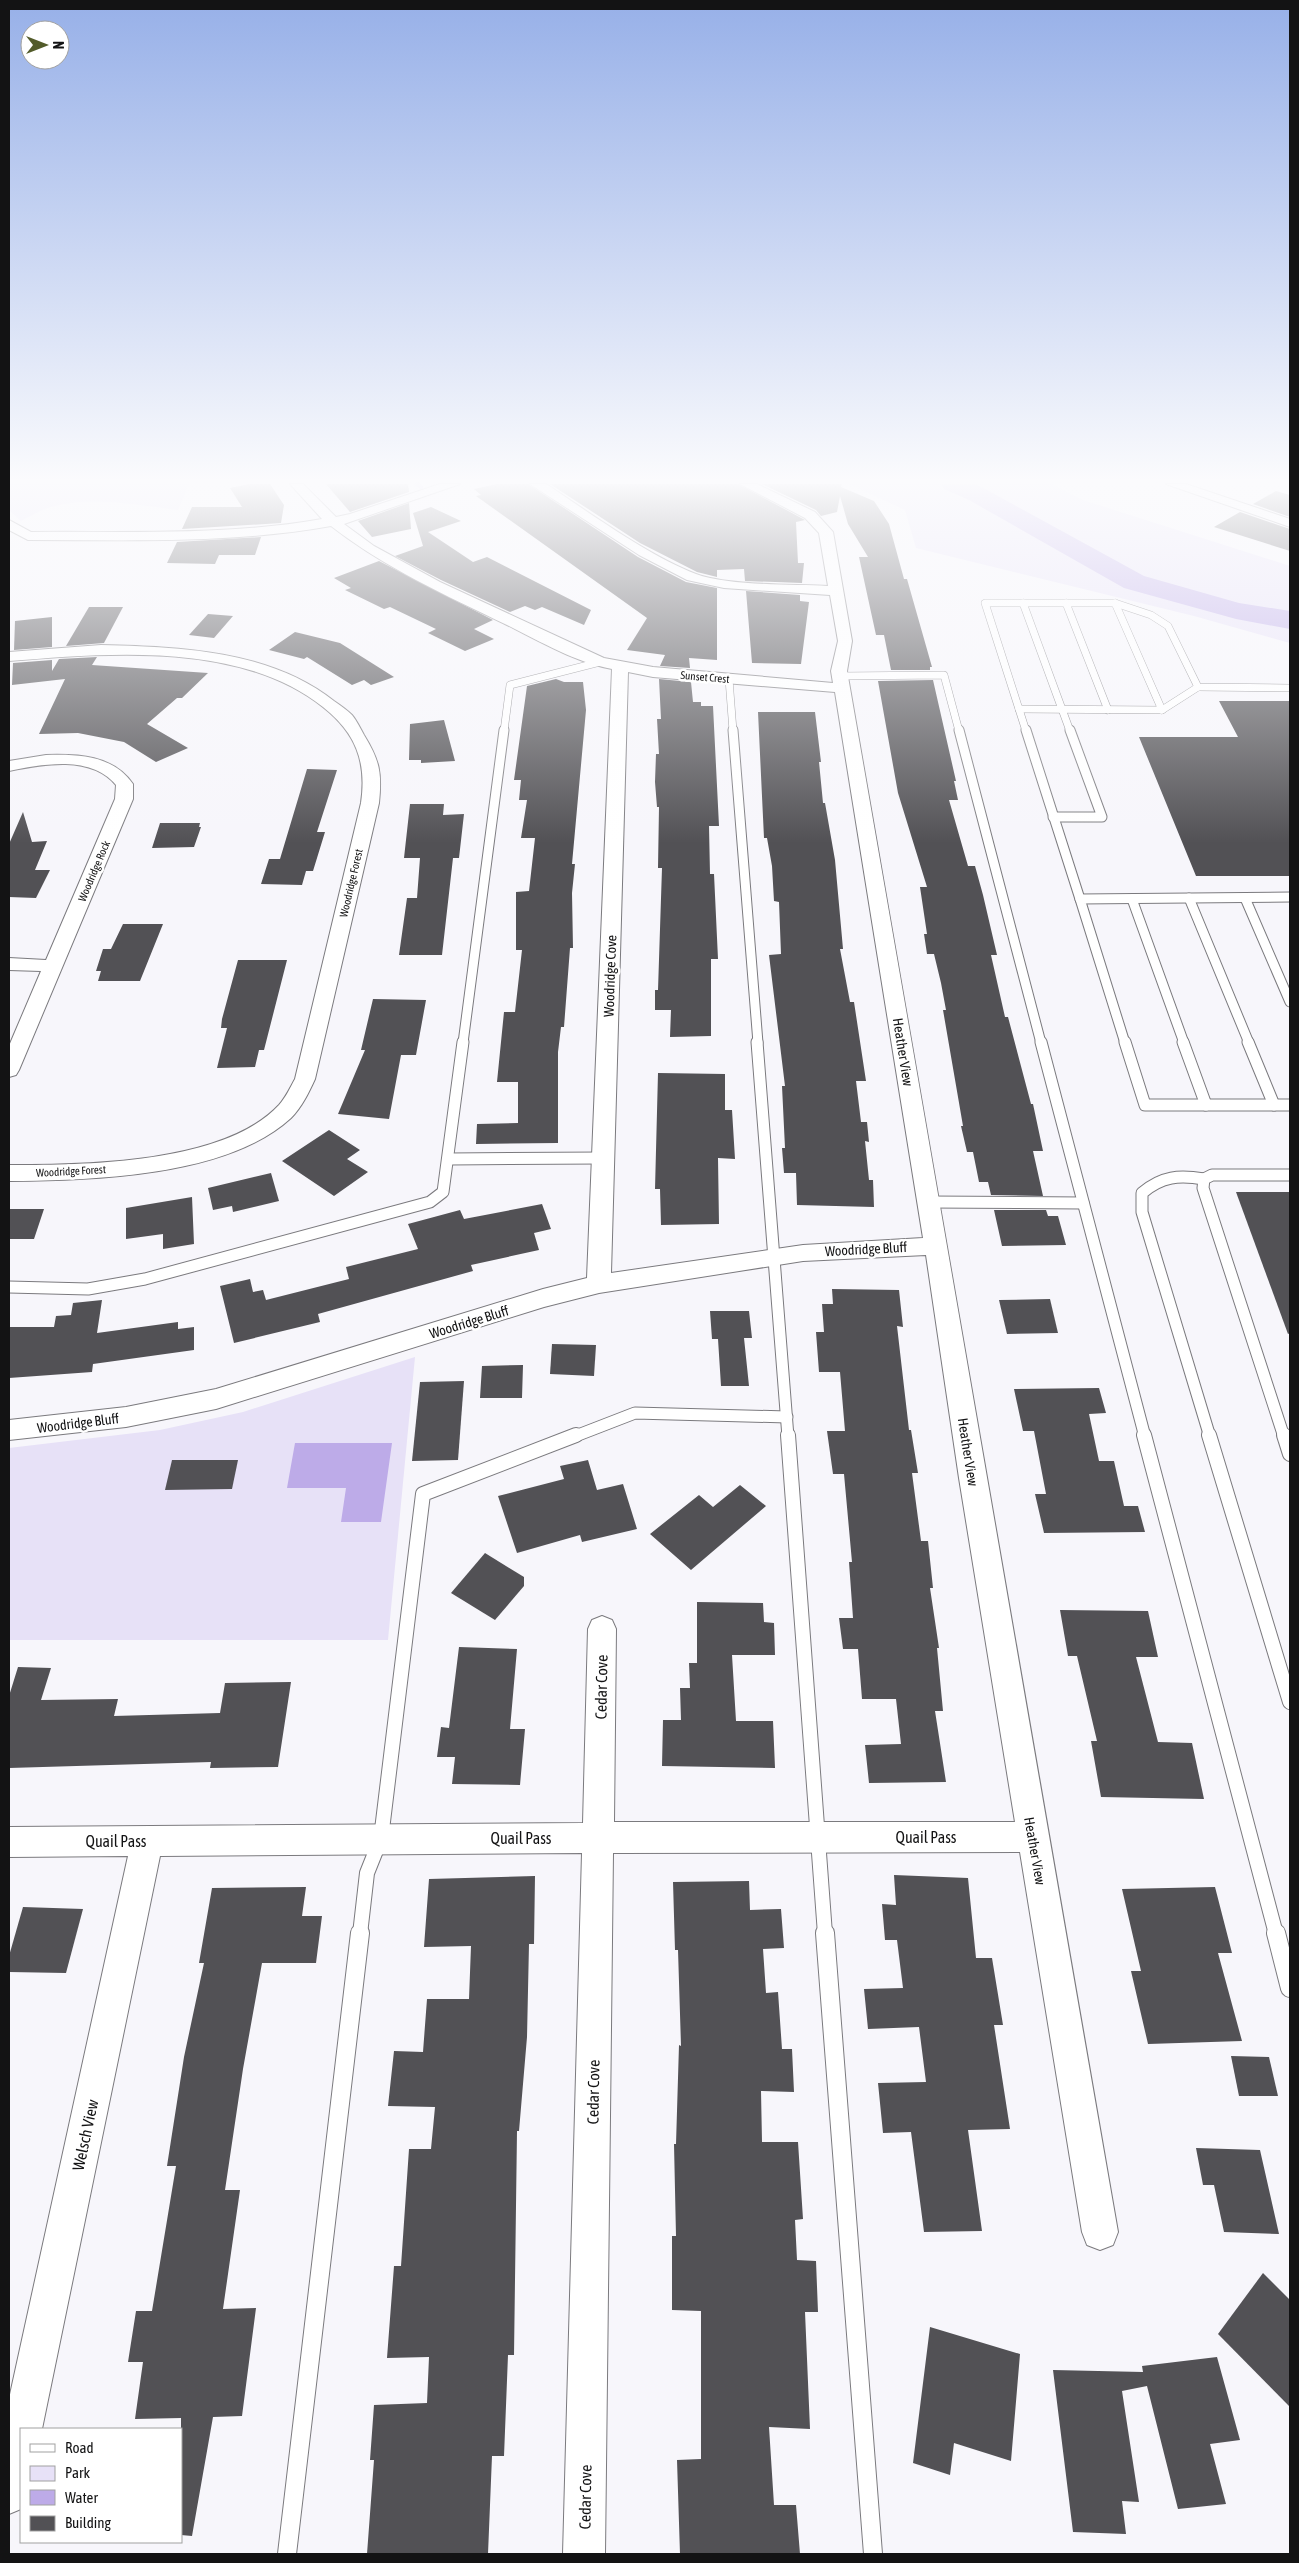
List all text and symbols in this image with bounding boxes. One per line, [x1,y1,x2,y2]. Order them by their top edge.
north arrow [20,20,70,70]
text: N [50,41,66,49]
street label: Sunset Crest [680,669,730,685]
street label: Woodridge Rock [76,839,112,903]
street label: Woodridge Forest [337,848,365,918]
street label: Woodridge Cove [601,935,619,1017]
street label: Heather View [890,1017,916,1088]
street label: Woodridge Forest [36,1163,106,1179]
street label: Woodridge Bluff [825,1239,908,1259]
street label: Woodridge Bluff [427,1302,511,1342]
street label: Woodridge Bluff [36,1410,120,1436]
street label: Heather View [955,1417,981,1488]
street label: Cedar Cove [591,1655,611,1719]
street label: Heather View [1021,1816,1049,1887]
street label: Quail Pass [896,1828,957,1846]
street label: Quail Pass [491,1829,552,1847]
street label: Quail Pass [86,1832,147,1850]
street label: Cedar Cove [583,2060,603,2124]
street label: Welsch View [69,2097,101,2172]
legend [20,2428,182,2543]
text: Road [65,2439,94,2456]
text: Park [65,2464,90,2481]
street label: Cedar Cove [575,2465,595,2529]
text: Water [65,2489,98,2506]
text: Building [65,2514,111,2531]

